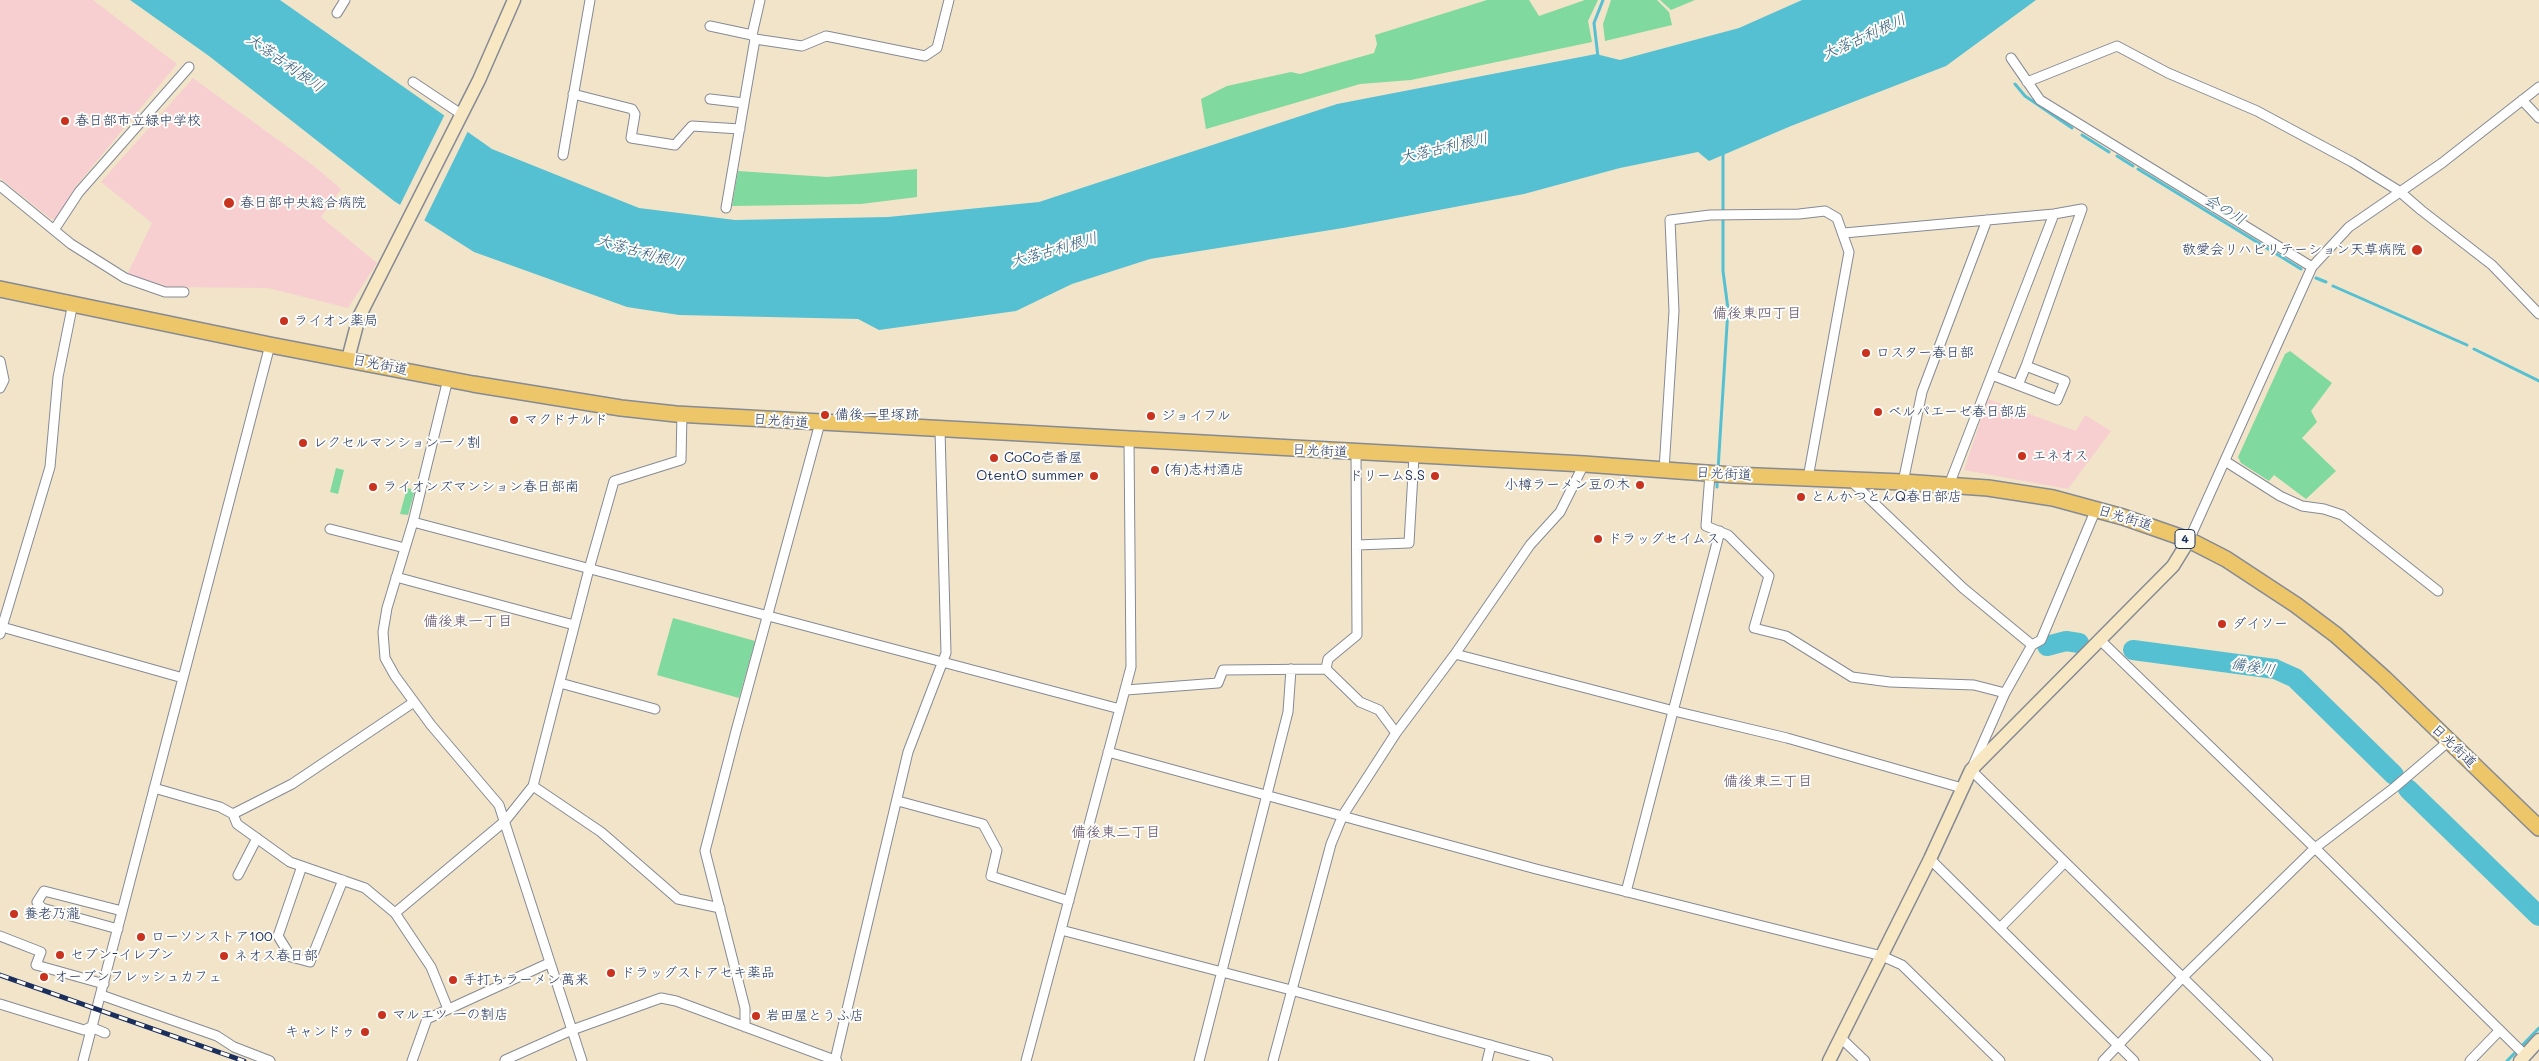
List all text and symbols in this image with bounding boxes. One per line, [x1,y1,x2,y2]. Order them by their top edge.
water label: 大落古利根川 [1819,10,1909,64]
water label: 大落古利根川 [243,30,327,96]
place label: 春日部市立緑中学校 [75,113,201,129]
marker: 春日部市立緑中学校 [59,115,71,127]
water label: 大落古利根川 [1398,129,1490,167]
water label: 会の川 [2201,191,2249,229]
place label: 春日部中央総合病院 [240,195,366,211]
marker: 春日部中央総合病院 [222,196,236,210]
water label: 大落古利根川 [1008,229,1100,271]
water label: 大落古利根川 [594,231,686,273]
place label: 敬愛会リハビリテーション天草病院 [2182,242,2406,258]
marker: 敬愛会リハビリテーション天草病院 [2410,243,2424,257]
district label: 備後東四丁目 [1712,304,1802,322]
place label: ライオン薬局 [294,313,378,329]
marker: ライオン薬局 [278,315,290,327]
place label: ロスター春日部 [1876,345,1974,361]
marker: ロスター春日部 [1860,347,1872,359]
street label: 日光街道 [351,351,409,379]
place label: ベルパエーゼ春日部店 [1888,404,2028,420]
marker: ベルパエーゼ春日部店 [1872,406,1884,418]
place label: 備後一里塚跡 [835,407,919,423]
place label: ジョイフル [1161,408,1231,424]
marker: 備後一里塚跡 [819,409,831,421]
marker: ジョイフル [1145,410,1157,422]
street label: 日光街道 [752,411,810,431]
place label: マクドナルド [524,412,608,428]
marker: マクドナルド [508,414,520,426]
place label: レクセルマンション一ノ割 [313,435,481,451]
marker: レクセルマンション一ノ割 [297,437,309,449]
street label: 日光街道 [1292,441,1348,461]
place label: エネオス [2032,448,2088,464]
place label: CoCo壱番屋 [1004,450,1083,466]
marker: エネオス [2016,450,2028,462]
marker: CoCo壱番屋 [988,452,1000,464]
place label: (有)志村酒店 [1165,462,1245,478]
marker: (有)志村酒店 [1149,464,1161,476]
street label: 日光街道 [1696,464,1752,484]
place label: OtentO summer [976,468,1084,484]
place label: ドリームS.S [1349,468,1425,484]
marker: OtentO summer [1088,470,1100,482]
marker: ドリームS.S [1429,470,1441,482]
place label: 小樽ラーメン豆の木 [1504,477,1630,493]
place label: ライオンズマンション春日部南 [383,479,579,495]
marker: 小樽ラーメン豆の木 [1634,479,1646,491]
marker: ライオンズマンション春日部南 [367,481,379,493]
place label: とんかつとんQ春日部店 [1811,489,1962,505]
marker: とんかつとんQ春日部店 [1795,491,1807,503]
street label: 日光街道 [2096,502,2154,534]
road number: 4 [2175,530,2195,548]
place label: ドラッグセイムス [1608,531,1720,547]
marker: ドラッグセイムス [1592,533,1604,545]
district label: 備後東一丁目 [423,612,513,630]
place label: ダイソー [2232,616,2288,632]
marker: ダイソー [2216,618,2228,630]
water label: 備後川 [2229,654,2277,680]
street label: 日光街道 [2428,721,2480,771]
district label: 備後東三丁目 [1723,772,1813,790]
district label: 備後東二丁目 [1071,823,1161,841]
place label: 養老乃瀧 [24,906,80,922]
marker: 養老乃瀧 [8,908,20,920]
place label: ローソンストア100 [151,929,273,945]
marker: ローソンストア100 [135,931,147,943]
place label: セブン-イレブン [70,947,174,963]
place label: ネオス春日部 [234,948,318,964]
marker: セブン-イレブン [54,949,66,961]
marker: ネオス春日部 [218,950,230,962]
place label: ドラッグストアセキ薬品 [621,965,775,981]
marker: ドラッグストアセキ薬品 [605,967,617,979]
place label: オーブンフレッシュカフェ [54,969,222,985]
marker: オーブンフレッシュカフェ [38,971,50,983]
place label: 手打ちラーメン萬来 [463,972,589,988]
marker: 手打ちラーメン萬来 [447,974,459,986]
place label: マルエツ 一の割店 [392,1007,508,1023]
place label: 岩田屋とうふ店 [766,1008,864,1024]
marker: マルエツ 一の割店 [376,1009,388,1021]
marker: 岩田屋とうふ店 [750,1010,762,1022]
place label: キャンドゥ [285,1024,355,1040]
marker: キャンドゥ [359,1026,371,1038]

